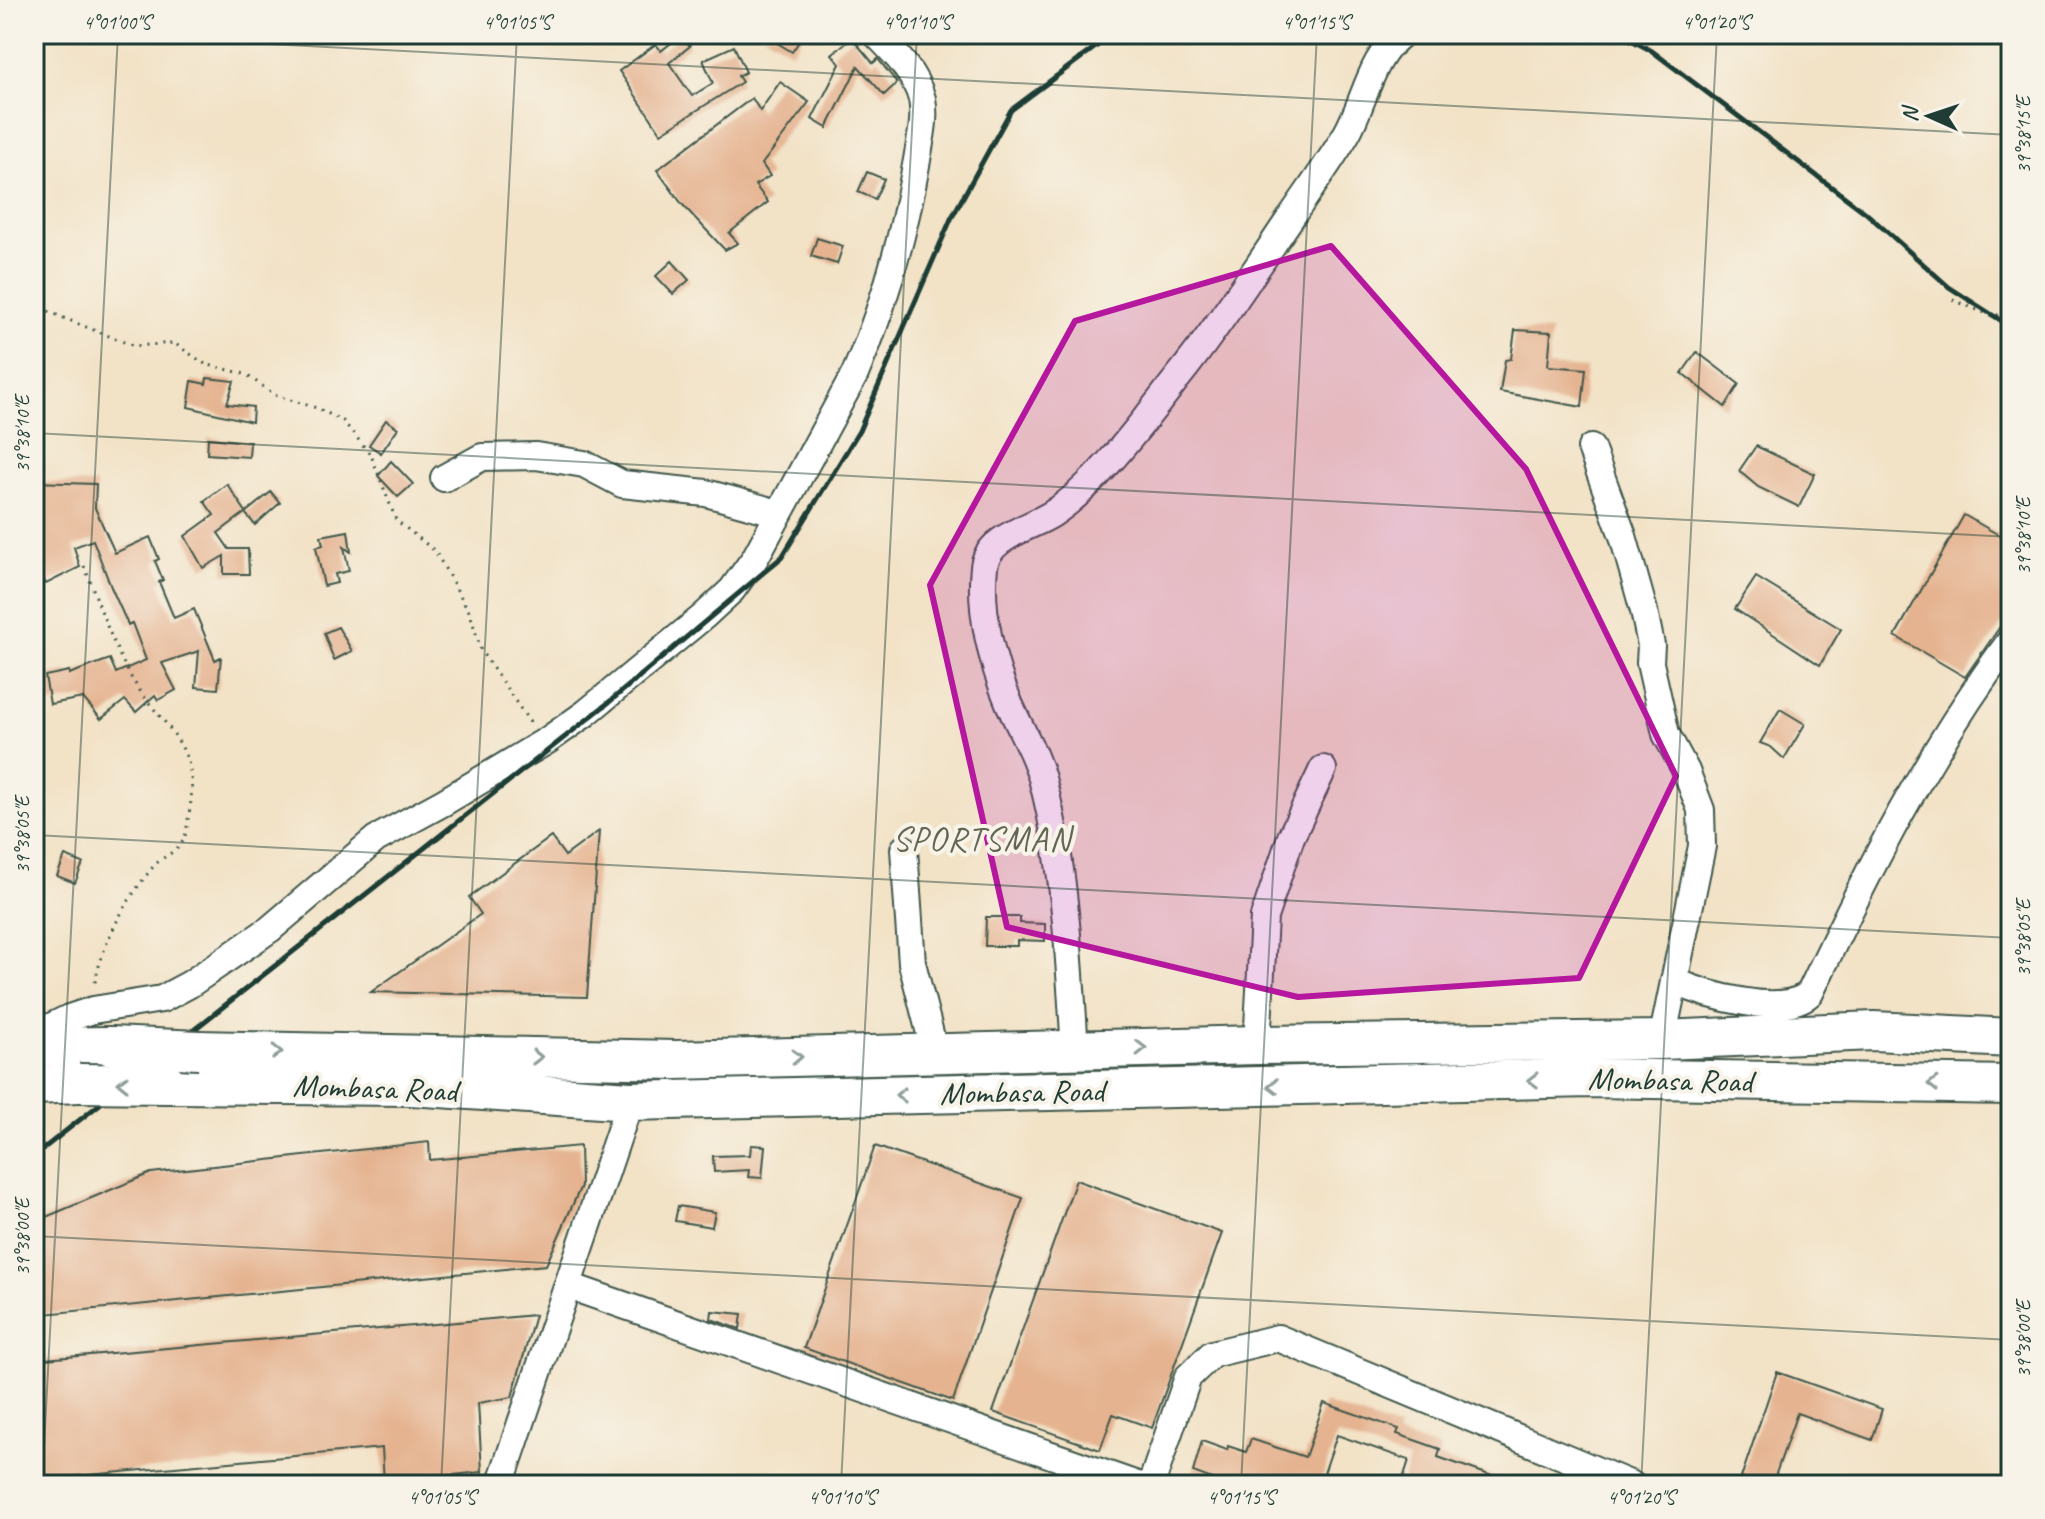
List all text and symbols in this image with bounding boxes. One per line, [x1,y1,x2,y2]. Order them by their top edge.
text: 4°01'00"S [83,10,155,35]
text: 4°01'05"S [483,10,555,35]
text: 4°01'10"S [883,10,955,35]
text: 4°01'15"S [1282,10,1354,35]
text: 4°01'20"S [1682,10,1754,35]
north arrow [1889,76,1969,156]
text: 39°38'15"E [2011,94,2036,174]
text: N [1896,104,1925,123]
text: 39°38'10"E [10,393,35,473]
text: 39°38'10"E [2011,495,2036,575]
text: 39°38'05"E [10,794,35,874]
district label: SPORTSMAN [892,817,1075,860]
text: 39°38'05"E [2011,897,2036,977]
one-way arrow [1135,1040,1148,1057]
one-way arrow [271,1043,284,1060]
one-way arrow [791,1048,804,1065]
one-way arrow [531,1049,544,1066]
street label: Mombasa Road [1587,1058,1757,1102]
street label: Mombasa Road [292,1065,462,1112]
street label: Mombasa Road [939,1070,1109,1114]
one-way arrow [1526,1071,1539,1088]
one-way arrow [116,1074,129,1092]
one-way arrow [1926,1075,1939,1093]
one-way arrow [1266,1077,1279,1094]
one-way arrow [894,1086,907,1103]
text: 39°38'00"E [10,1196,35,1276]
text: 39°38'00"E [2011,1298,2036,1378]
text: 4°01'05"S [408,1485,480,1510]
text: 4°01'10"S [808,1485,880,1510]
text: 4°01'15"S [1207,1485,1279,1510]
text: 4°01'20"S [1607,1485,1679,1510]

